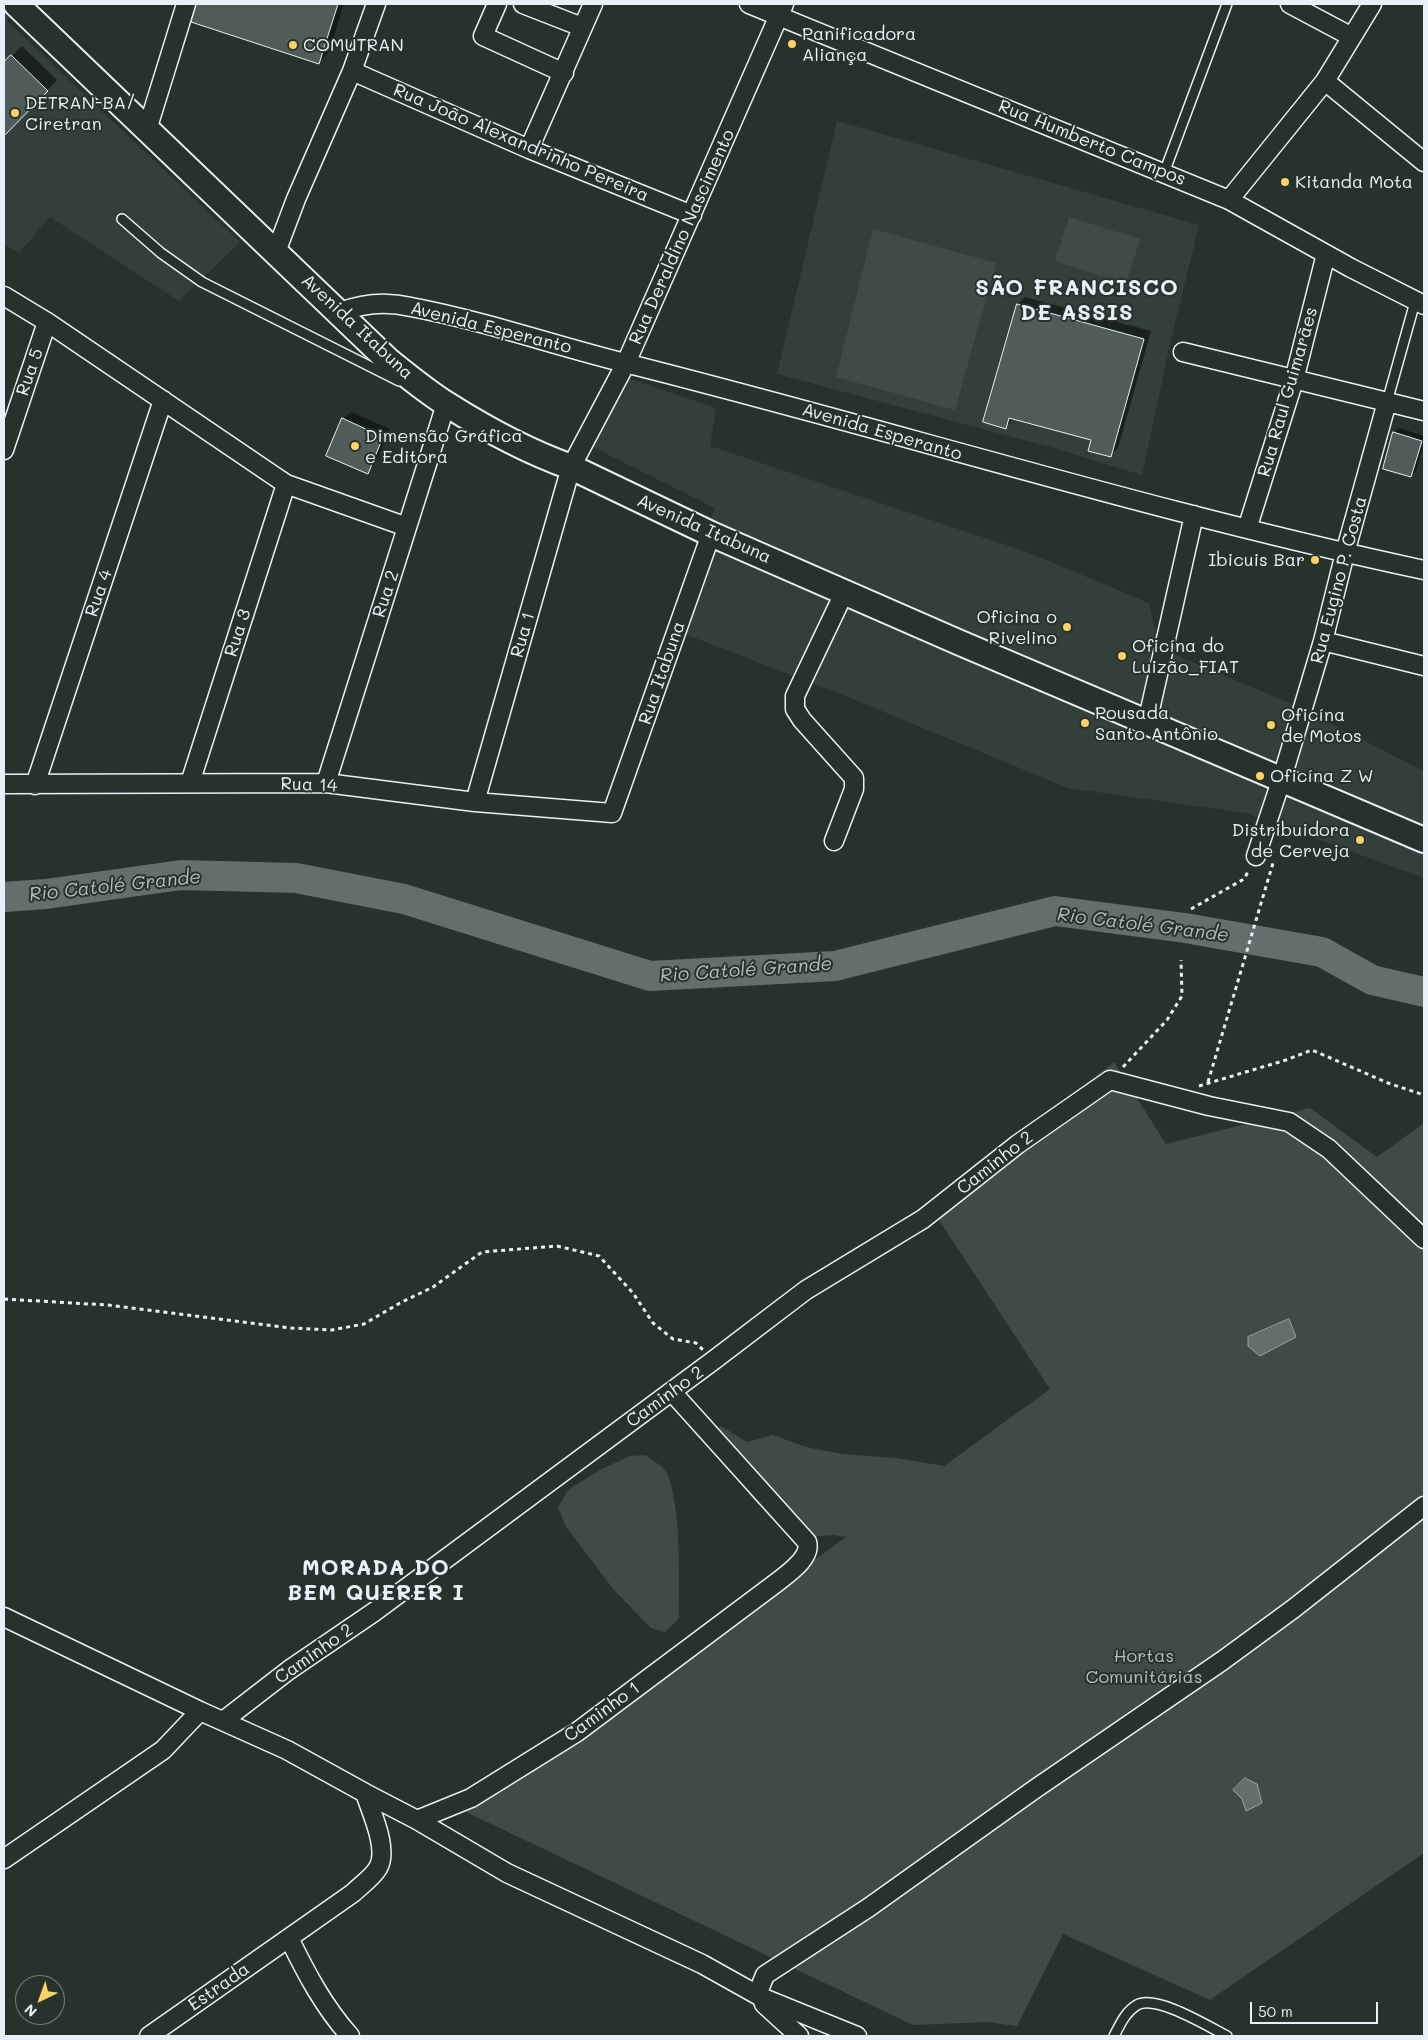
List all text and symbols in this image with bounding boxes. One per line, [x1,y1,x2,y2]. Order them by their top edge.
place label: Panificadora Aliança [802,23,916,66]
place label: COMUTRAN [303,34,404,56]
marker: Panificadora Aliança [786,38,798,50]
marker: COMUTRAN [287,39,299,51]
street label: Rua João Alexandrinho Pereira [390,79,652,207]
place label: DETRAN-BA/ Ciretran [25,92,136,134]
street label: Rua Humberto Campos [995,95,1189,191]
marker: DETRAN-BA/ Ciretran [9,107,21,119]
street label: Rua Deraldino Nascimento [625,126,739,348]
place label: Kitanda Mota [1295,171,1413,193]
marker: Kitanda Mota [1279,176,1291,188]
street label: Avenida Itabuna [297,270,417,384]
district label: SÃO FRANCISCO DE ASSIS [974,275,1180,326]
street label: Avenida Esperanto [408,298,574,358]
street label: Rua Raul Guimarães [1253,305,1323,479]
street label: Rua 5 [12,345,48,399]
street label: Avenida Esperanto [800,399,964,465]
place label: Dimensão Gráfica e Editora [365,425,523,468]
marker: Dimensão Gráfica e Editora [349,440,361,452]
street label: Avenida Itabuna [634,490,774,568]
street label: Rua Eugino P. Costa [1306,494,1372,666]
place label: Ibicuis Bar [1208,549,1305,571]
marker: Ibicuis Bar [1309,554,1321,566]
street label: Rua 4 [81,566,117,620]
street label: Rua 2 [368,568,404,620]
street label: Rua 3 [220,606,256,660]
place label: Oficina o Rivelino [977,606,1057,649]
street label: Rua 1 [506,610,540,660]
street label: Rua Itabuna [634,618,690,728]
marker: Oficina o Rivelino [1061,621,1073,633]
place label: Oficína do Luizão_FIAT [1132,635,1239,678]
marker: Oficína do Luizão_FIAT [1116,650,1128,662]
place label: Pousada Santo Antônio [1095,702,1218,744]
place label: Oficína de Motos [1281,704,1362,746]
marker: Pousada Santo Antônio [1079,717,1091,729]
marker: Oficína de Motos [1265,719,1277,731]
place label: Oficína Z W [1270,765,1374,787]
marker: Oficína Z W [1254,770,1266,782]
street label: Rua 14 [280,773,338,797]
place label: Distribuidora de Cerveja [1232,819,1350,862]
marker: Distribuidora de Cerveja [1354,834,1366,846]
water label: Rio Catolé Grande [28,866,202,906]
water label: Rio Catolé Grande [1056,903,1230,947]
water label: Rio Catolé Grande [659,953,833,987]
street label: Caminho 2 [953,1127,1037,1199]
street label: Caminho 2 [622,1362,708,1432]
district label: MORADA DO BEM QUERER I [286,1555,466,1606]
street label: Caminho 2 [271,1619,357,1689]
park label: Hortas Comunitárias [1086,1645,1202,1688]
street label: Caminho 1 [560,1677,644,1747]
street label: Estrada [184,1958,254,2016]
north arrow [15,1975,65,2025]
scale bar [1253,1992,1380,2024]
text: N [20,2000,41,2021]
text: 50 m [1258,2001,1293,2021]

